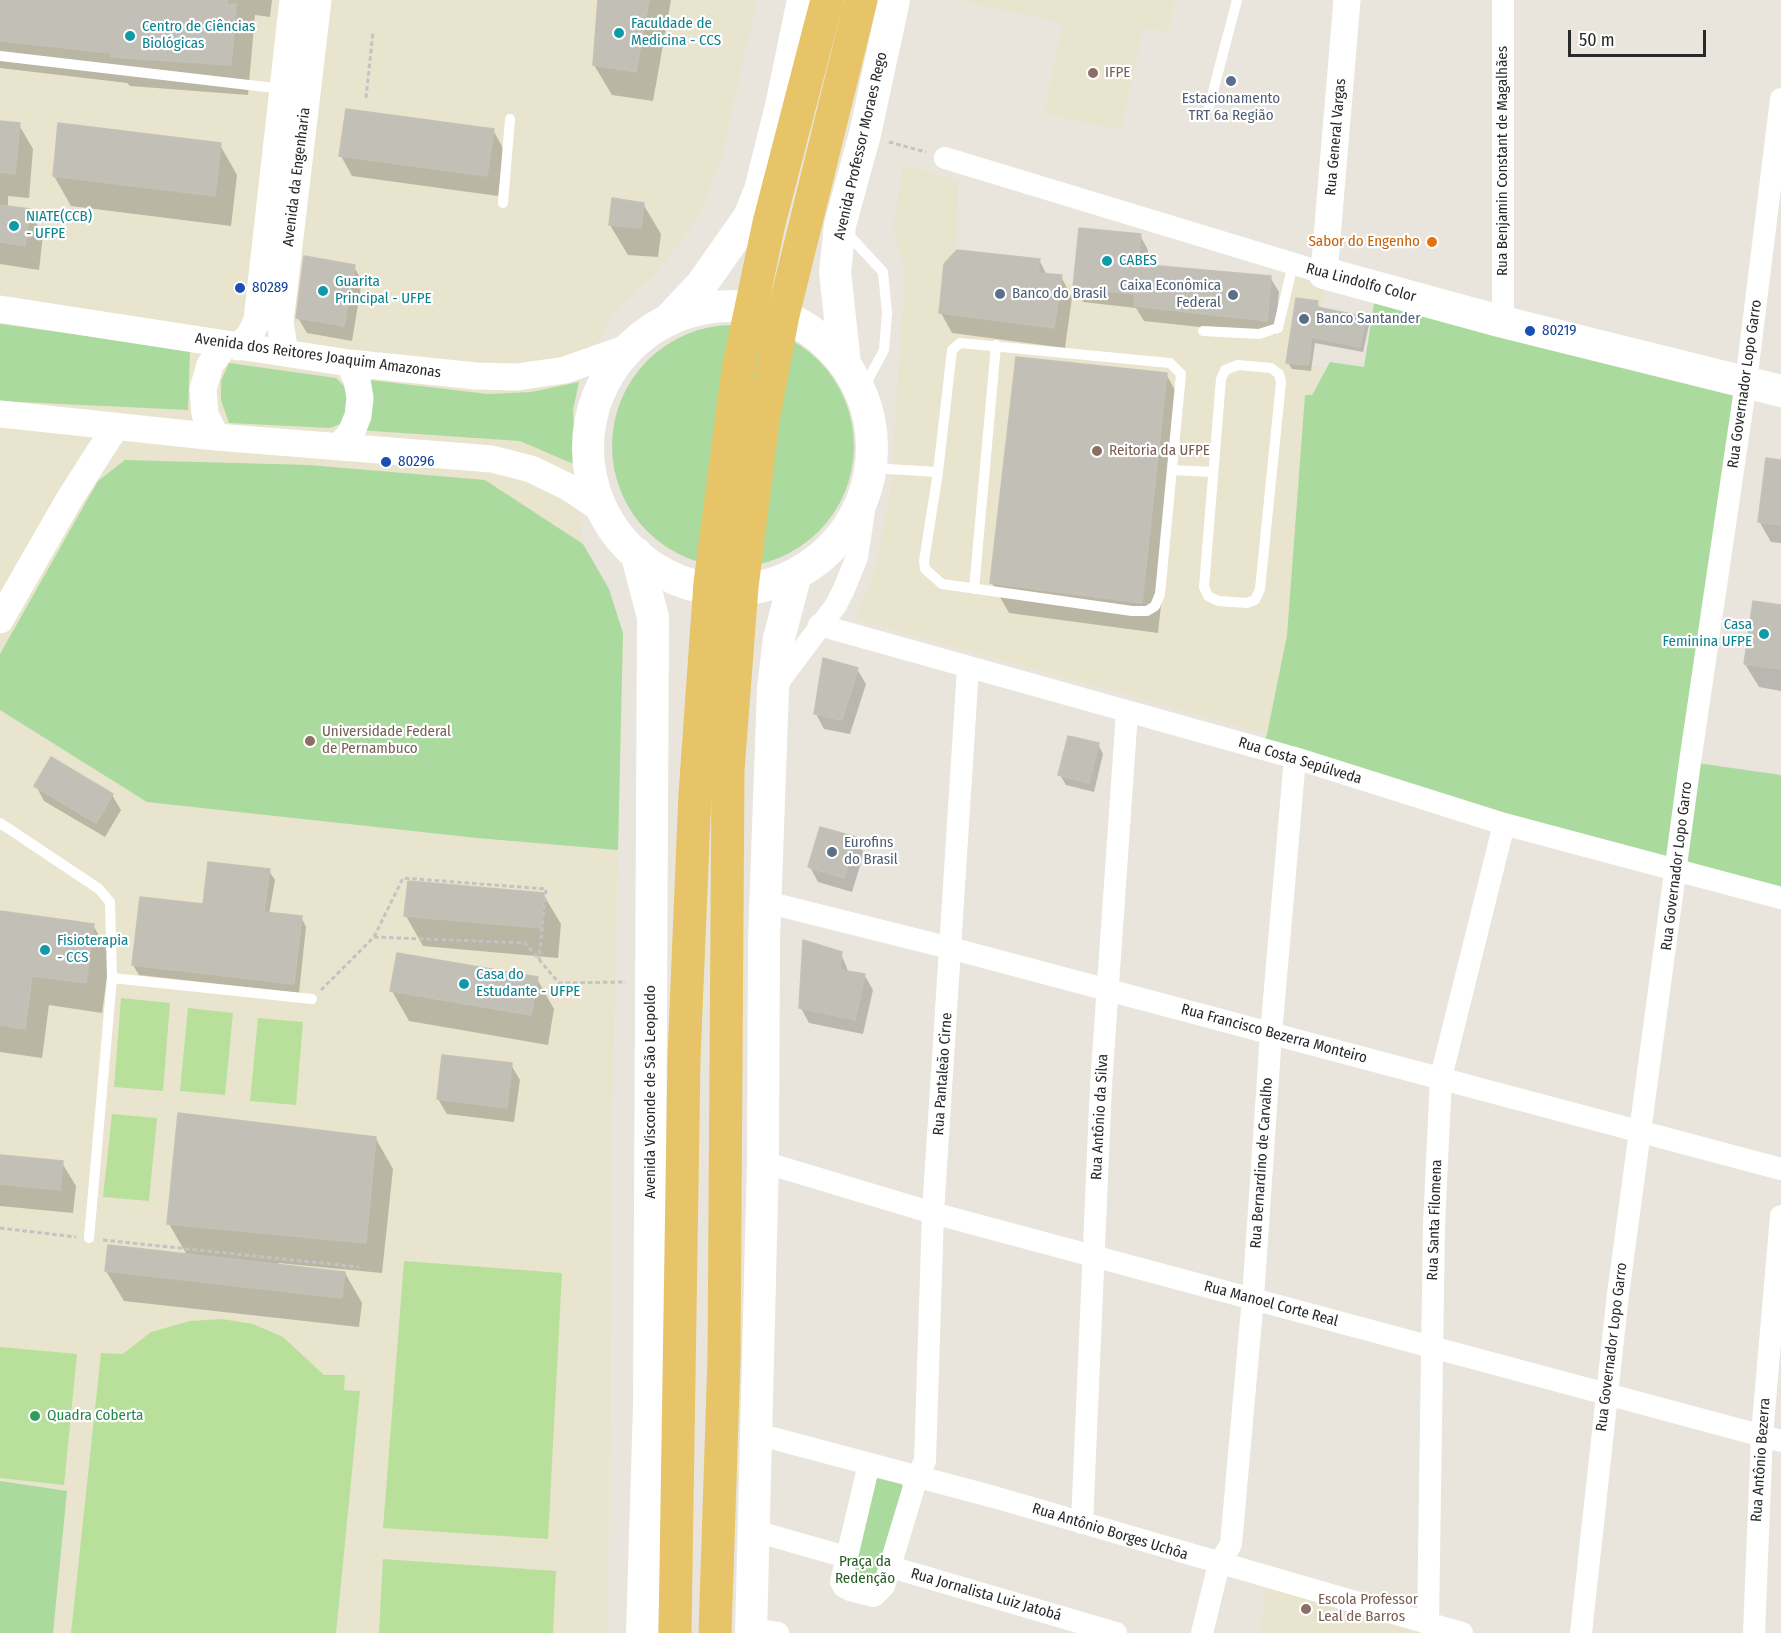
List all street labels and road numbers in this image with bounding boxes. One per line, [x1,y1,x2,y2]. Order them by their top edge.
street label: Rua Benjamin Constant de Magalhães [1494,46,1512,276]
street label: Avenida Professor Moraes Rego [831,50,891,242]
street label: Rua General Vargas [1322,78,1350,196]
street label: Avenida da Engenharia [280,106,314,248]
street label: Rua Lindolfo Color [1304,260,1418,306]
street label: Rua Governador Lopo Garro [1724,299,1766,469]
street label: Avenida dos Reitores Joaquim Amazonas [194,330,442,382]
street label: Rua Costa Sepúlveda [1236,734,1364,788]
street label: Rua Governador Lopo Garro [1658,781,1696,951]
street label: Avenida Visconde de São Leopoldo [642,985,660,1199]
street label: Rua Francisco Bezerra Monteiro [1179,1000,1369,1068]
street label: Rua Pantaleão Cirne [930,1012,956,1136]
street label: Rua Antônio da Silva [1088,1054,1112,1180]
street label: Rua Bernardino de Carvalho [1247,1077,1277,1249]
street label: Rua Santa Filomena [1424,1159,1446,1281]
street label: Rua Governador Lopo Garro [1593,1262,1631,1432]
street label: Rua Manoel Corte Real [1202,1277,1340,1331]
street label: Rua Antônio Bezerra [1748,1397,1774,1523]
street label: Rua Antônio Borges Uchôa [1030,1500,1190,1564]
street label: Rua Jornalista Luiz Jatobá [909,1565,1063,1625]

